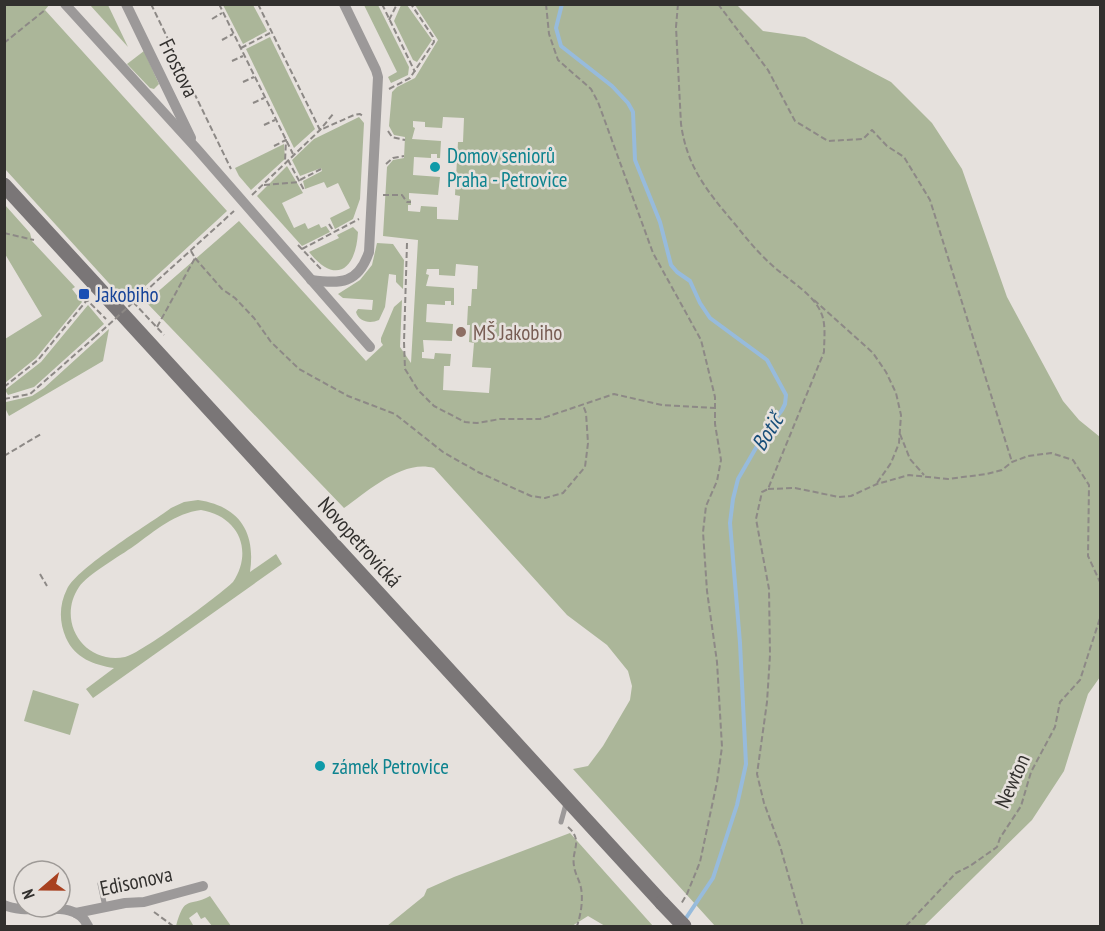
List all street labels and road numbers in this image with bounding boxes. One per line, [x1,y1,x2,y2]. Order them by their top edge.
street label: Frostova [153,34,205,102]
street label: Novopetrovická [312,491,408,593]
street label: Newton [988,750,1036,812]
street label: Edisonova [97,860,175,902]

